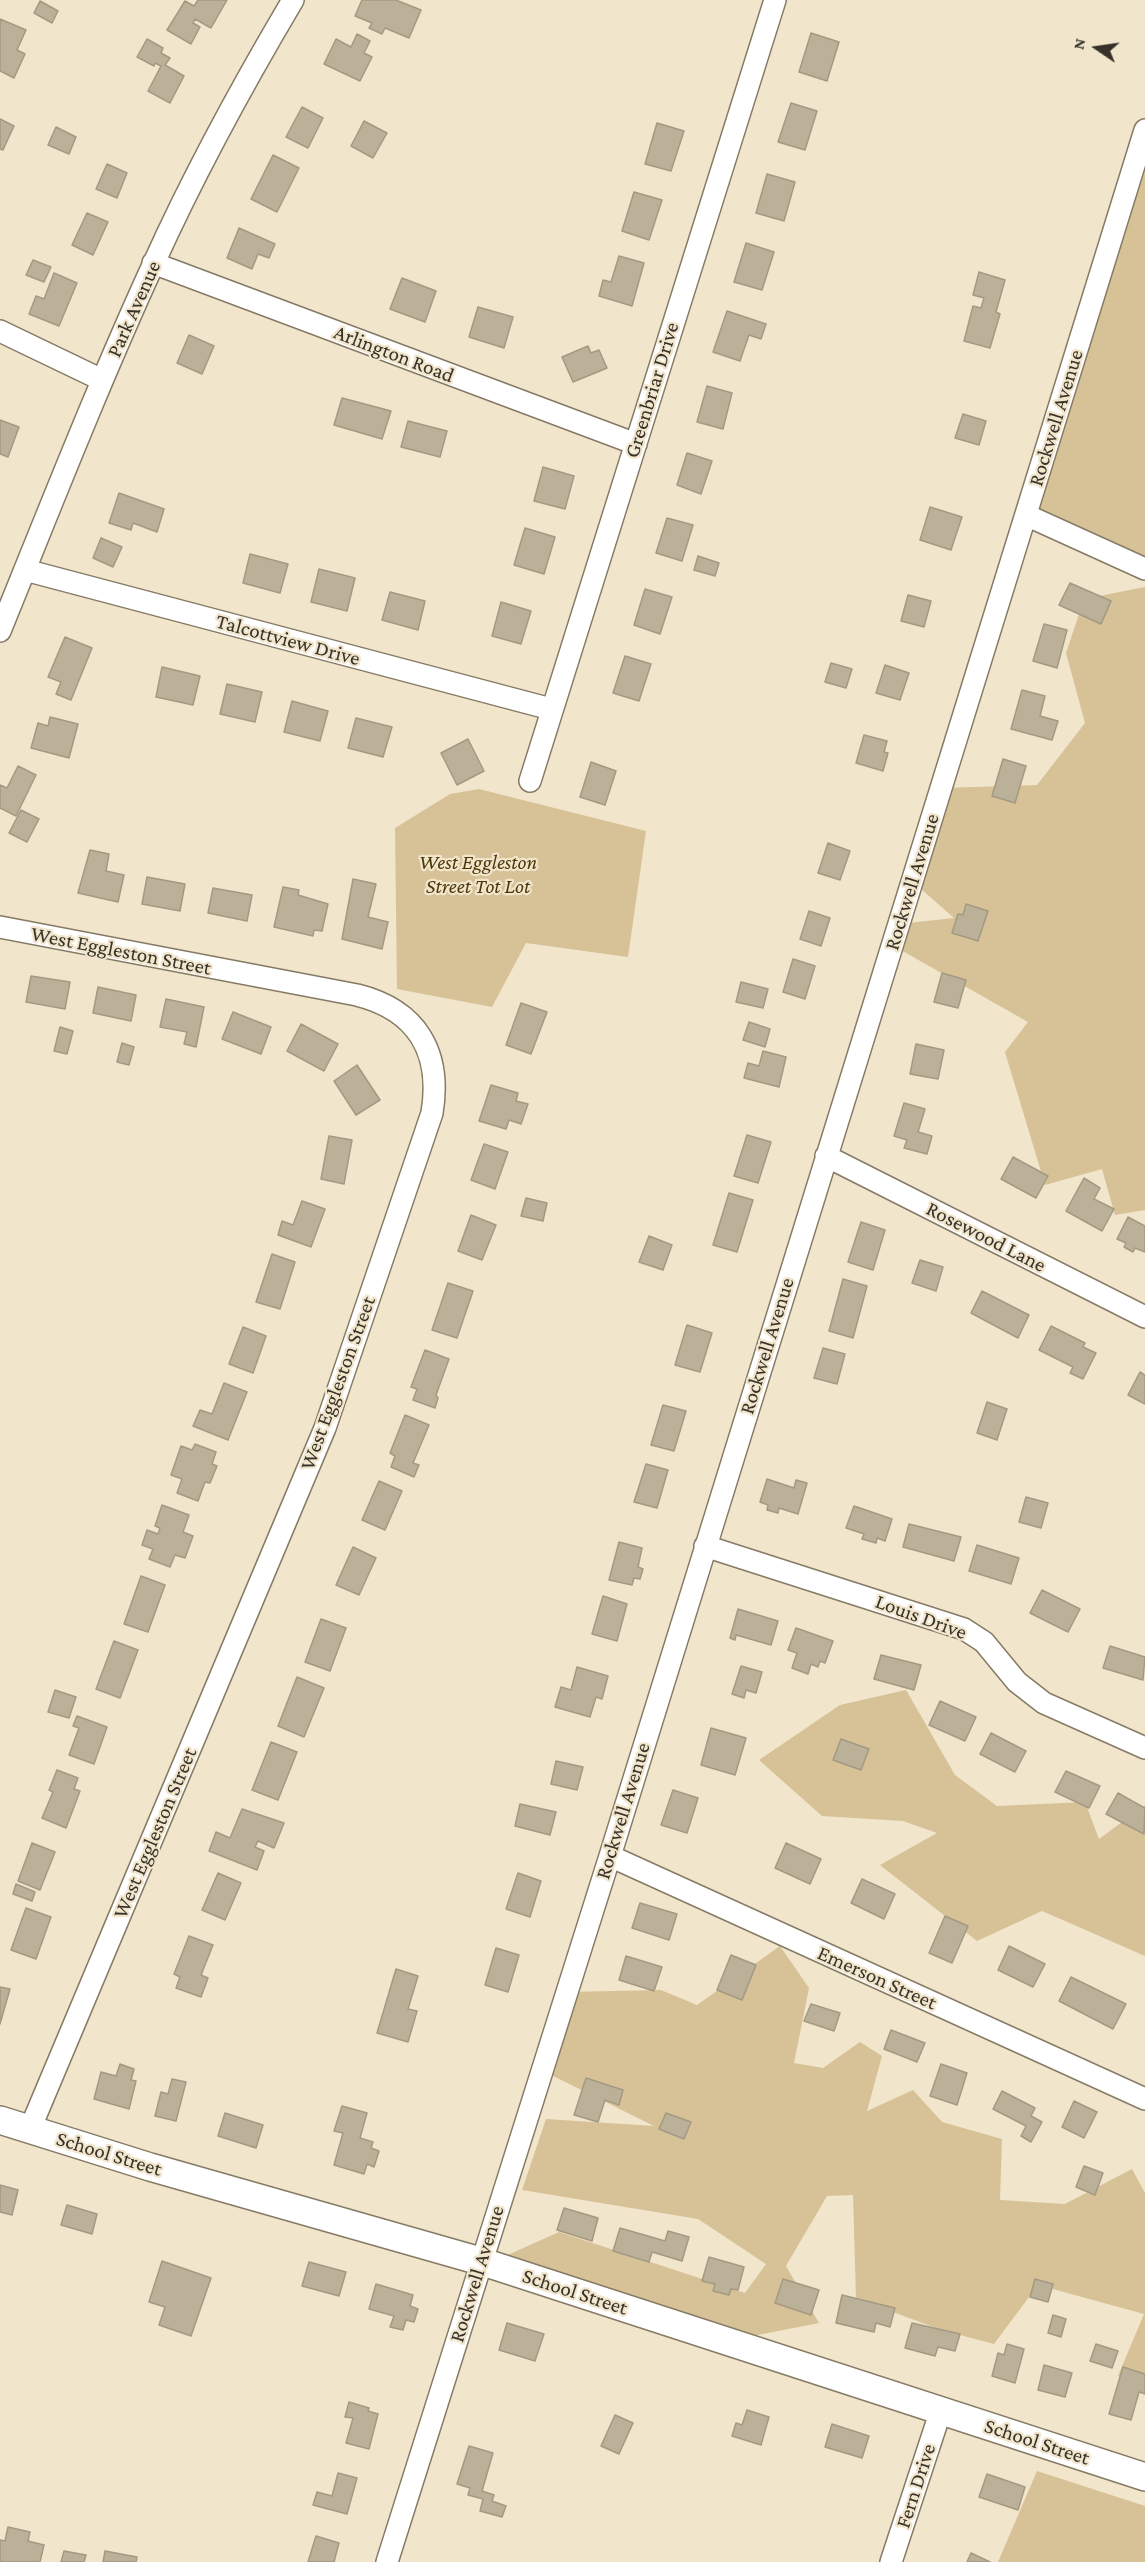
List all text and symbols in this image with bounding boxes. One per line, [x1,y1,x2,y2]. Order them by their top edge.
north arrow [1067,18,1127,78]
text: N [1069,37,1088,51]
street label: Park Avenue [102,257,166,361]
street label: Greenbriar Drive [619,319,685,461]
street label: Arlington Road [330,320,458,388]
street label: Rockwell Avenue [1023,347,1089,489]
street label: Talcottview Drive [213,609,363,671]
street label: Rockwell Avenue [879,811,945,953]
park label: West Eggleston Street Tot Lot [419,850,537,900]
street label: West Eggleston Street [29,921,213,981]
street label: Rosewood Lane [922,1196,1050,1278]
street label: Rockwell Avenue [734,1275,800,1417]
street label: West Eggleston Street [295,1293,381,1473]
street label: Louis Drive [872,1589,970,1645]
street label: Rockwell Avenue [590,1740,656,1882]
street label: West Eggleston Street [108,1744,202,1922]
street label: Emerson Street [813,1940,941,2016]
street label: School Street [53,2126,165,2182]
street label: Rockwell Avenue [444,2203,510,2345]
street label: School Street [519,2263,631,2321]
street label: School Street [981,2413,1093,2471]
street label: Fern Drive [891,2441,941,2531]

